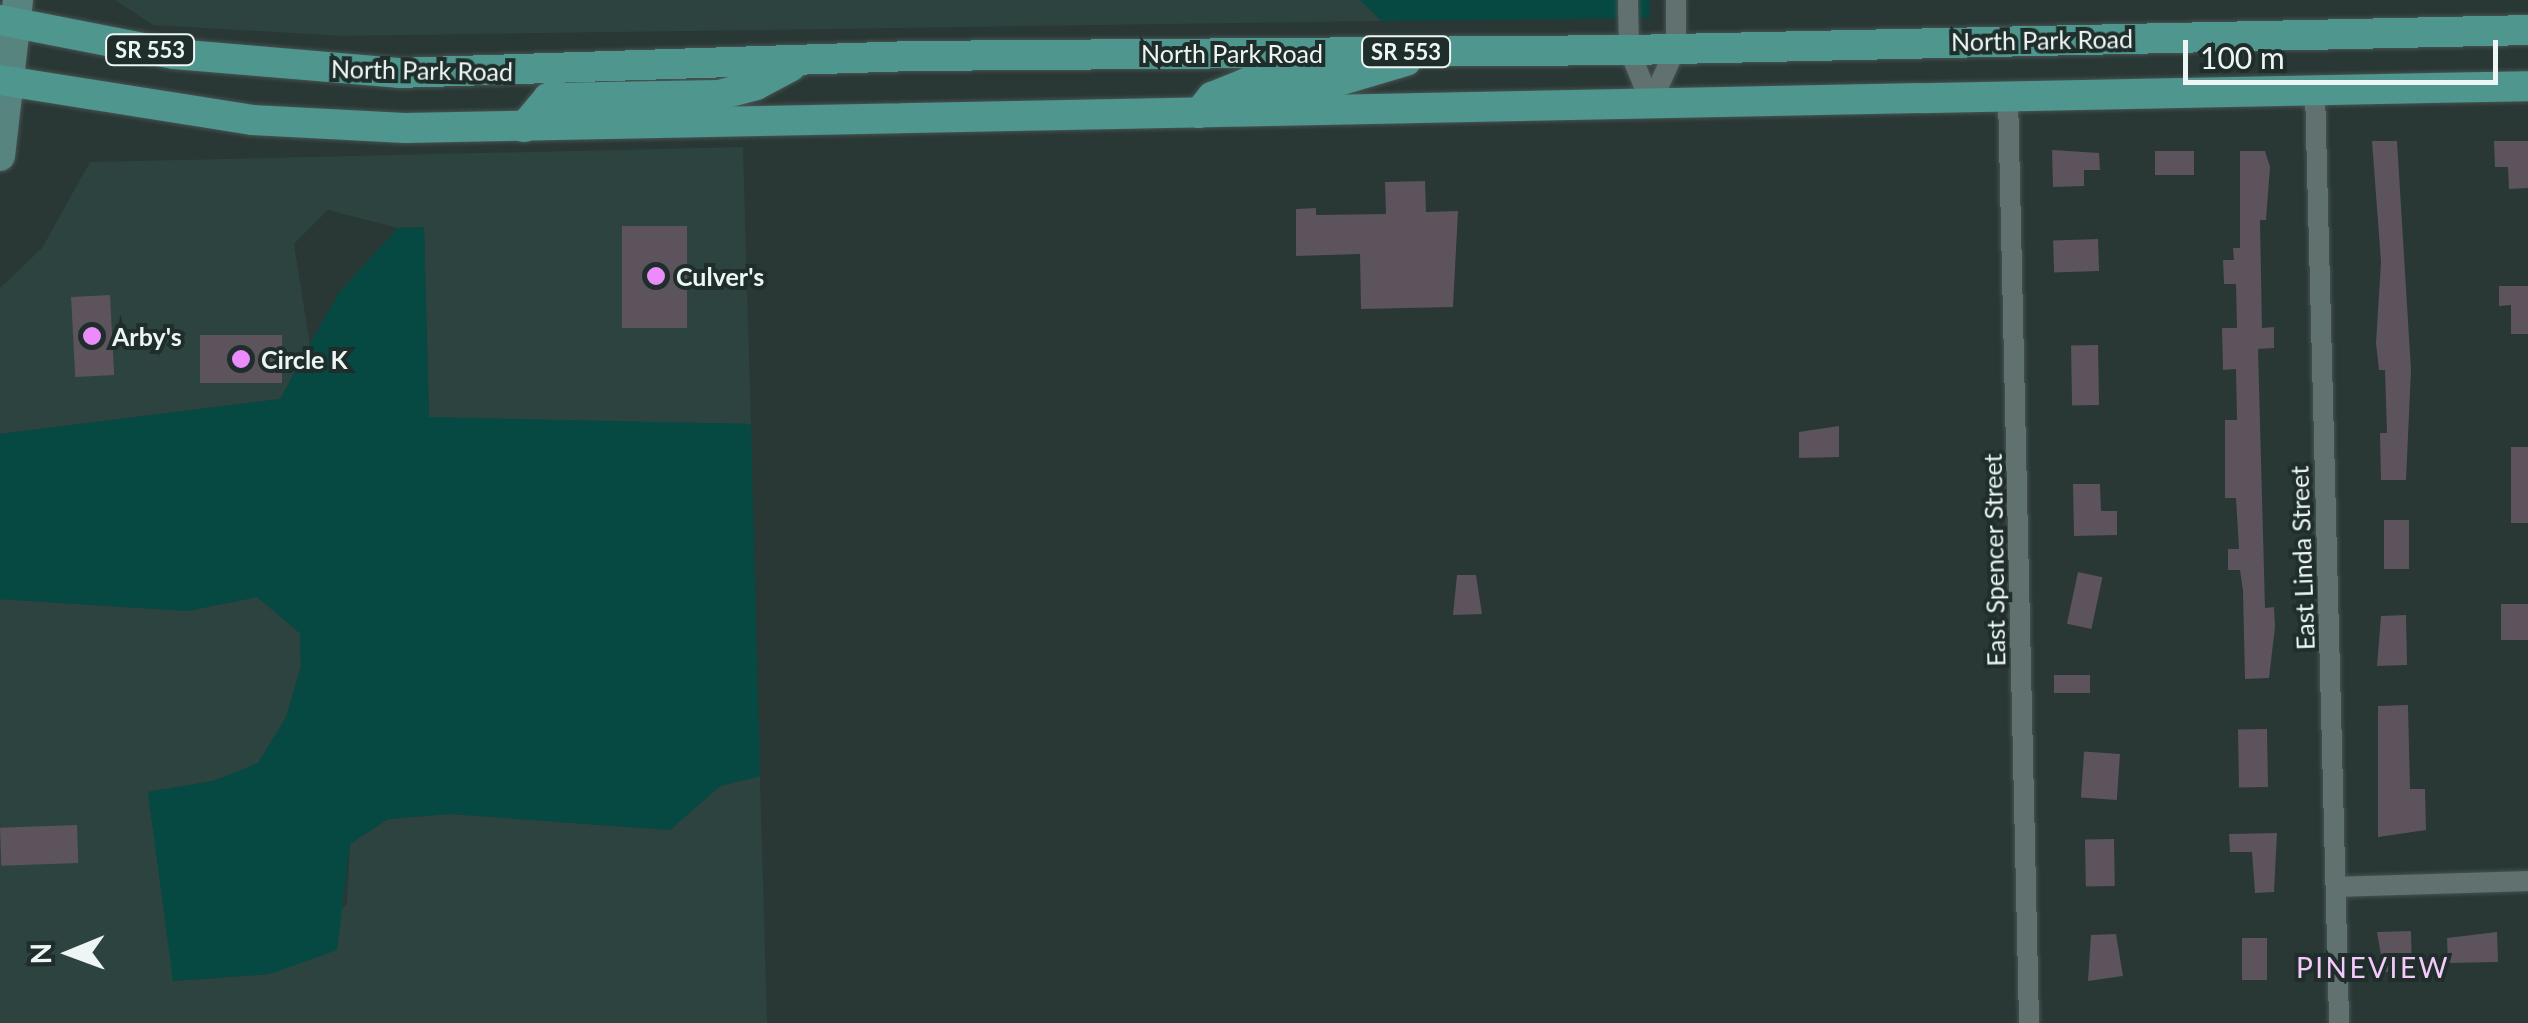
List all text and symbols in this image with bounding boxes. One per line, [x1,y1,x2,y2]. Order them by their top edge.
scale bar [2188,20,2503,82]
street label: North Park Road [1951,23,2133,57]
road number: SR 553 [105,33,195,67]
road number: SR 553 [1361,35,1451,69]
street label: North Park Road [1141,38,1323,68]
text: 100 m [2200,39,2285,75]
street label: North Park Road [331,53,513,87]
place label: Culver's [676,261,764,291]
marker: Culver's [645,265,667,287]
place label: Arby's [112,321,182,351]
marker: Arby's [81,325,103,347]
place label: Circle K [261,344,348,374]
marker: Circle K [230,348,252,370]
street label: East Spencer Street [1977,453,2011,667]
street label: East Linda Street [2284,465,2320,651]
north arrow [20,903,120,1003]
text: N [23,942,57,965]
district label: PINEVIEW [2296,950,2450,984]

